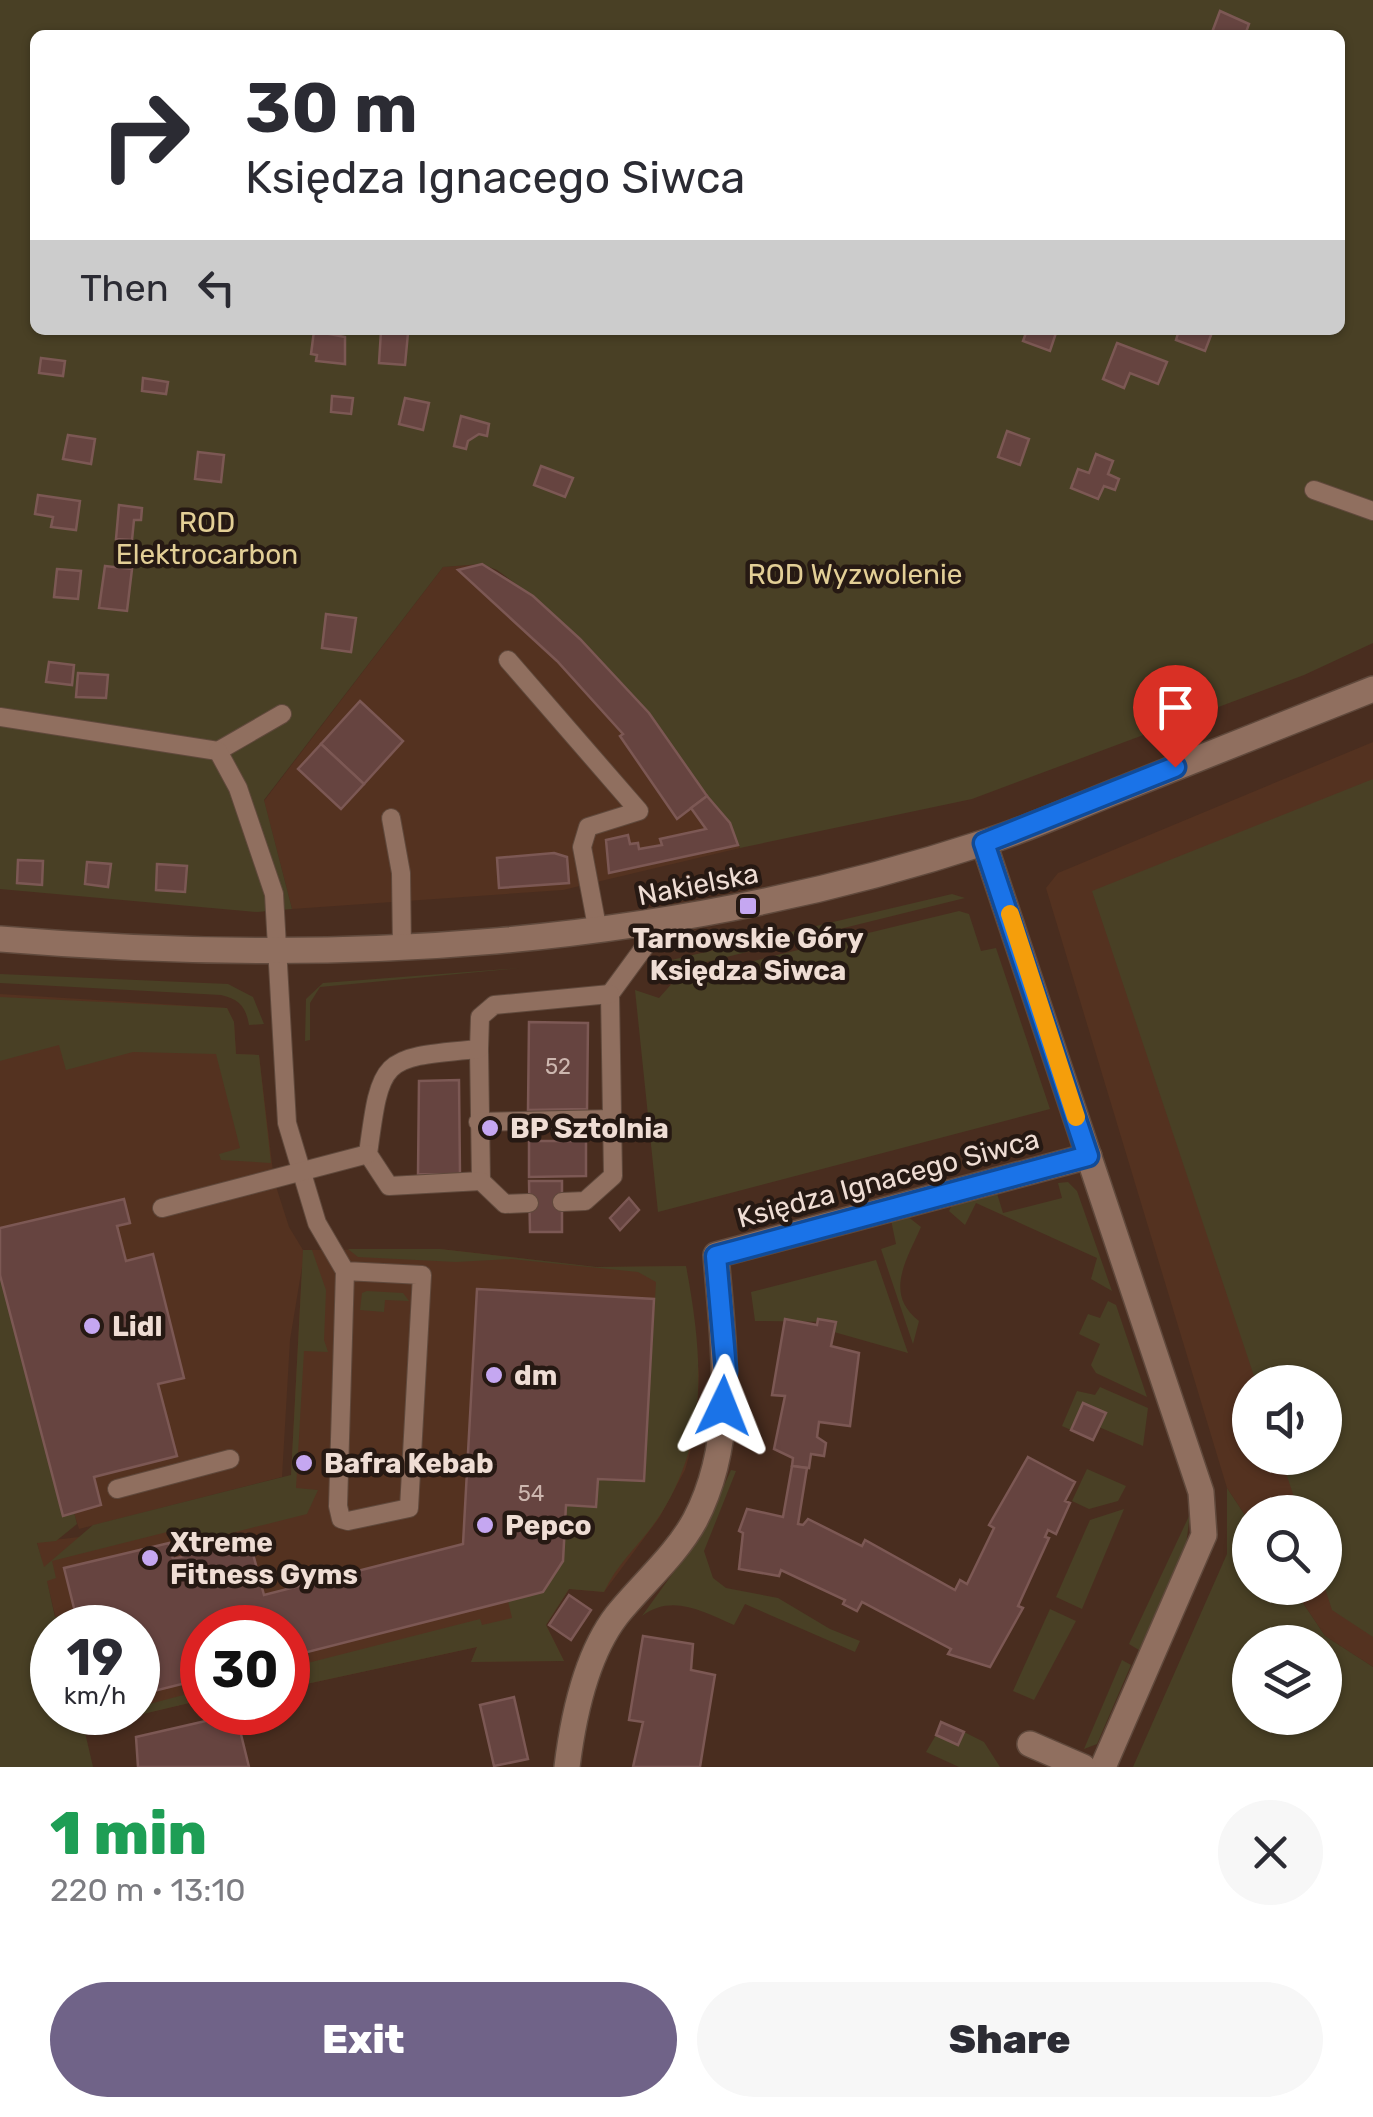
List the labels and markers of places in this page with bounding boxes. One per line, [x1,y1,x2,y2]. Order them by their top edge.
pin [1133,665,1218,768]
marker: Tarnowskie Góry Księdza Siwca [737,895,759,917]
place label: Tarnowskie Góry Księdza Siwca [632,922,864,987]
place label: BP Sztolnia [510,1112,669,1145]
marker: BP Sztolnia [479,1117,501,1139]
place label: Lidl [112,1310,162,1343]
marker: Lidl [81,1315,103,1337]
place label: dm [514,1359,557,1392]
marker: dm [483,1364,505,1386]
place label: Bafra Kebab [324,1447,494,1480]
marker: Bafra Kebab [293,1452,315,1474]
place label: Pepco [505,1509,592,1542]
marker: Pepco [474,1514,496,1536]
place label: Xtreme Fitness Gyms [170,1526,358,1591]
marker: Xtreme Fitness Gyms [139,1547,161,1569]

